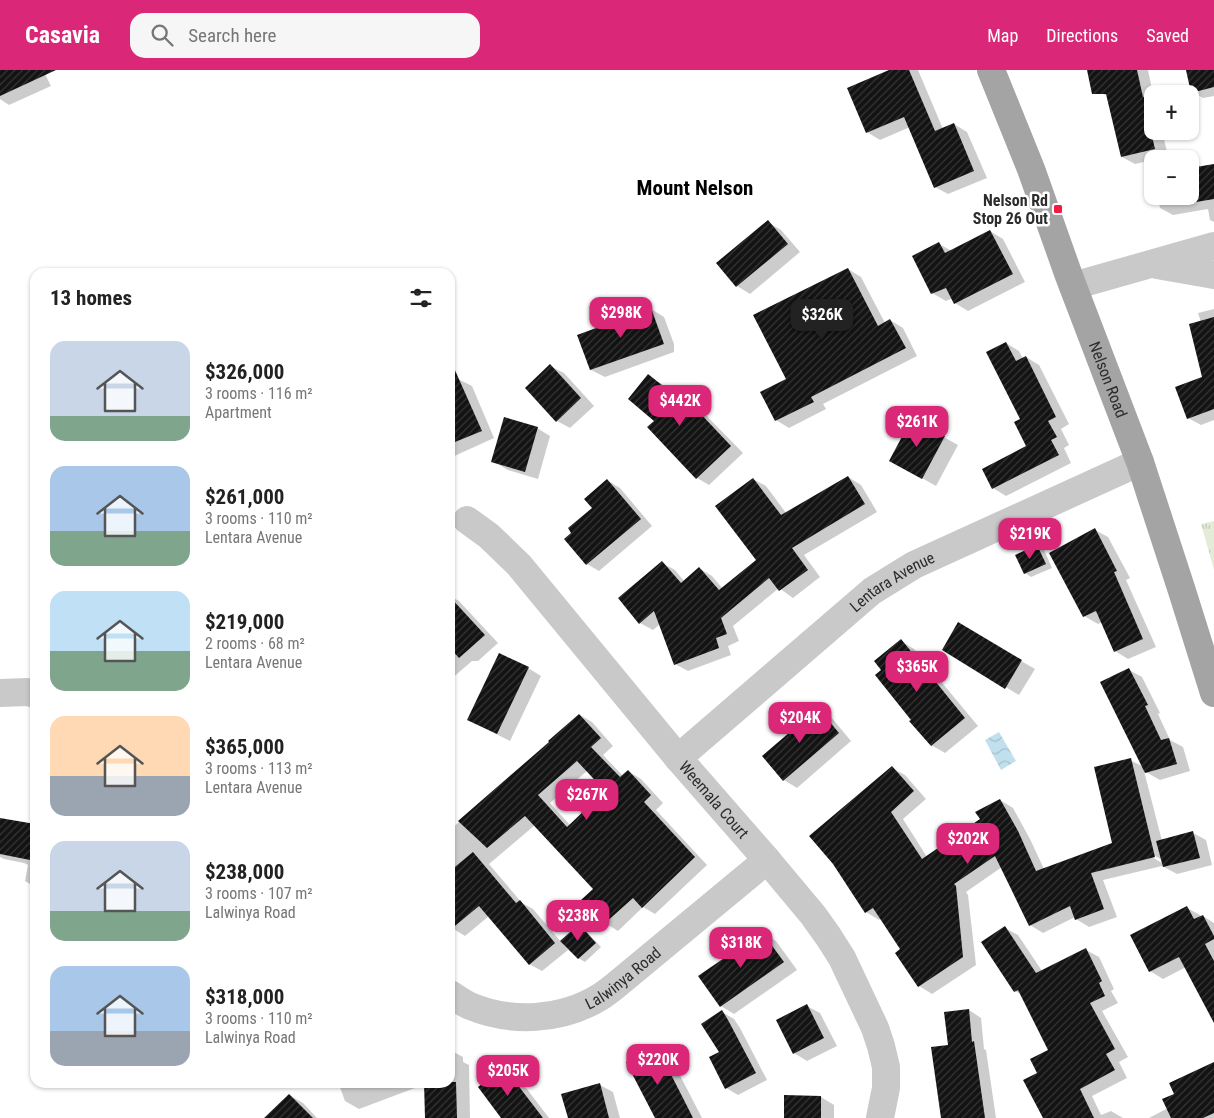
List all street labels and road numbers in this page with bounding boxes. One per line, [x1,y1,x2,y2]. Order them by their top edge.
street label: Nelson Road [1085,339,1132,420]
street label: Lentara Avenue [846,548,937,616]
street label: Weemala Court [675,757,753,842]
street label: Lalwinya Road [582,943,664,1013]

